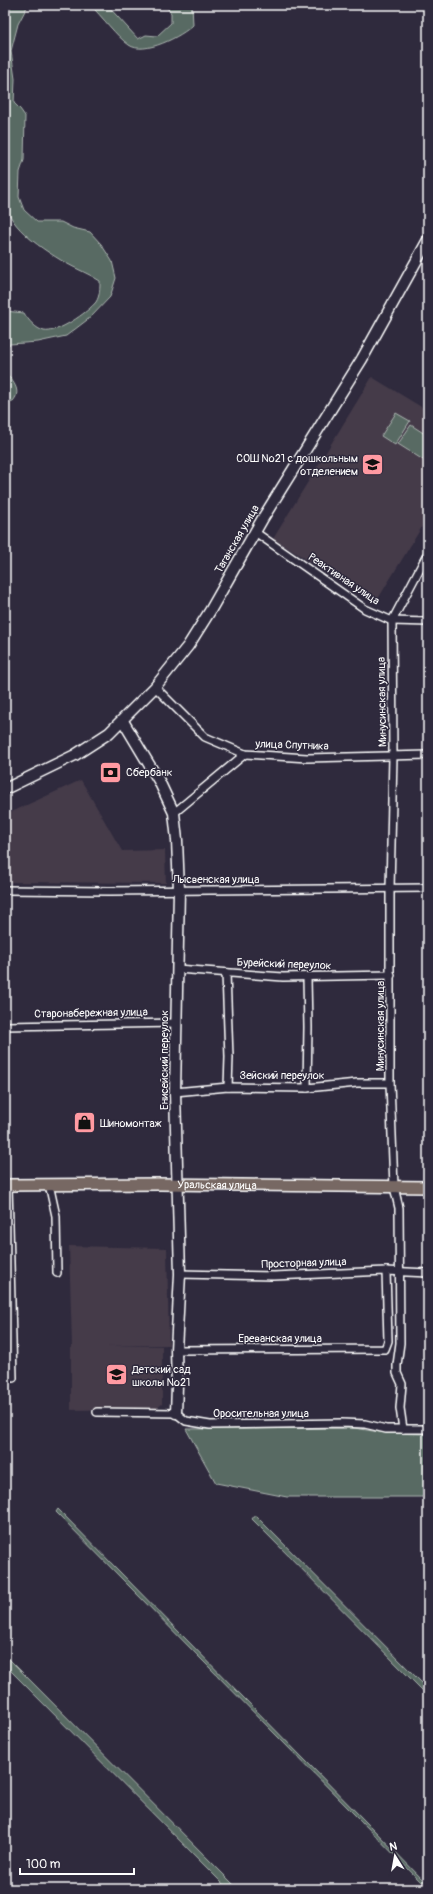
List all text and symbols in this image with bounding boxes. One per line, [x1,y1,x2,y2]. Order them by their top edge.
school or university icon: СОШ №21 с дошкольным отделением [360,451,386,477]
place label: СОШ №21 с дошкольным отделением [236,452,358,478]
street label: Таганская улица [212,502,262,576]
street label: Реактивная улица [306,550,382,608]
street label: Минусинская улица [375,657,389,747]
street label: улица Спутника [254,737,329,753]
bank icon: Сбербанк [98,759,124,785]
place label: Сбербанк [126,766,173,779]
street label: Лысвенская улица [172,873,259,886]
street label: Бурейский переулок [236,956,332,972]
street label: Минусинская улица [374,981,387,1071]
street label: Старонабережная улица [34,1006,148,1020]
street label: Енисейский переулок [158,1010,171,1110]
street label: Зейский переулок [240,1069,325,1082]
shop icon: Шиномонтаж [71,1110,97,1136]
place label: Шиномонтаж [100,1117,162,1130]
street label: Уральская улица [177,1178,257,1192]
street label: Просторная улица [261,1255,347,1271]
street label: Ереванская улица [238,1332,322,1345]
school or university icon: Детский сад школы №21 [103,1362,129,1388]
place label: Детский сад школы №21 [131,1363,191,1389]
street label: Оросительная улица [213,1407,309,1420]
north arrow [375,1836,415,1876]
text: N [388,1839,399,1854]
scale bar [20,1850,134,1876]
text: 100 m [26,1857,61,1872]

